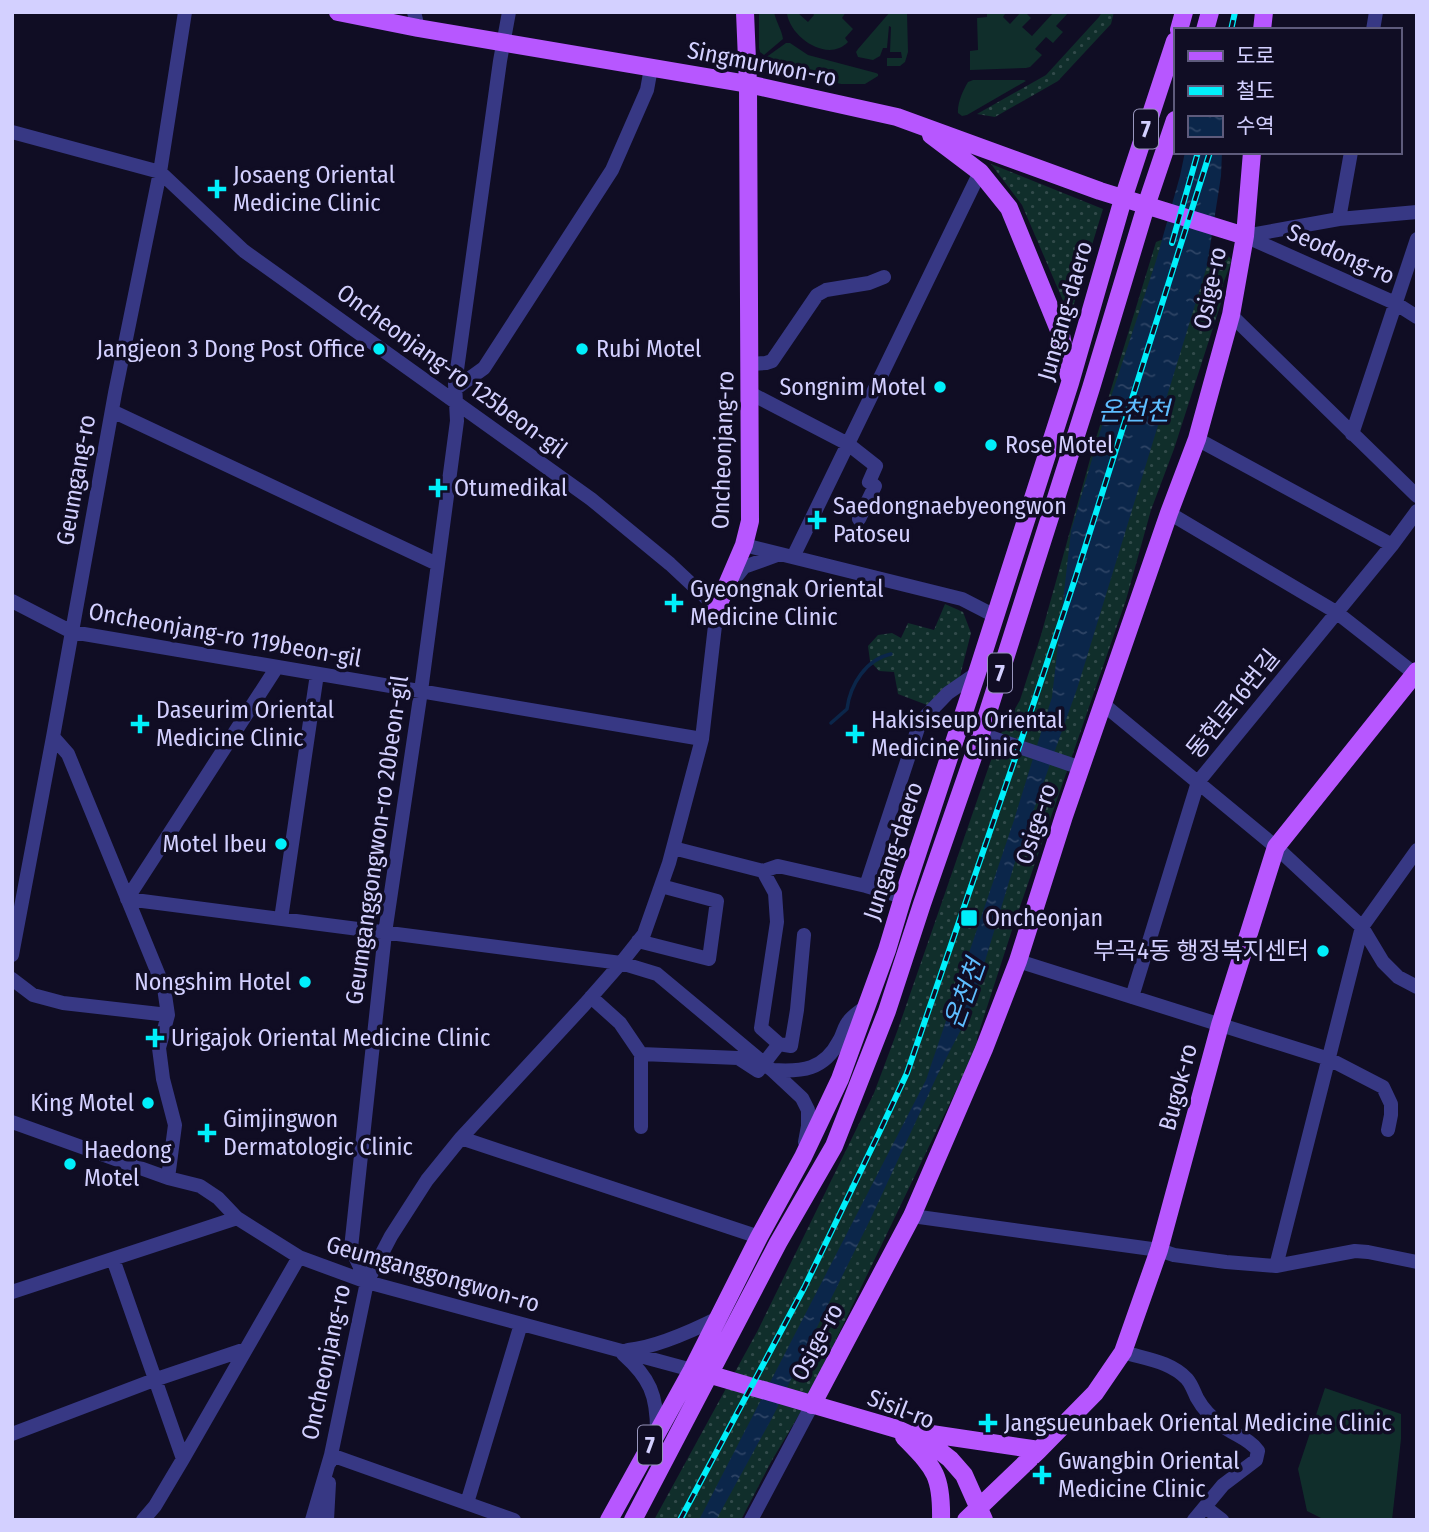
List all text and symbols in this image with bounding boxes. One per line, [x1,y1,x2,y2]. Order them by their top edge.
legend [1174,28,1401,154]
street label: Singmurwon-ro [685,36,839,92]
text: 도로 [1236,43,1275,69]
text: 철도 [1236,78,1275,104]
road number: 7 [1134,110,1158,148]
text: 수역 [1236,113,1275,139]
place label: Josaeng Oriental Medicine Clinic [233,161,395,217]
marker: Josaeng Oriental Medicine Clinic [207,179,227,199]
street label: Seodong-ro [1283,218,1399,290]
street label: Jungang-daero [1032,238,1098,384]
street label: Osige-ro [1188,244,1232,332]
street label: Oncheonjang-ro 125beon-gil [332,278,572,464]
place label: Jangjeon 3 Dong Post Office [97,335,365,363]
place label: Rubi Motel [596,335,701,363]
marker: Jangjeon 3 Dong Post Office [371,341,387,357]
marker: Rubi Motel [574,341,590,357]
street label: Oncheonjang-ro [706,370,740,530]
place label: Songnim Motel [779,373,926,401]
marker: Songnim Motel [932,379,948,395]
water label: 온천천 [1098,396,1173,427]
street label: Geumgang-ro [51,413,101,547]
place label: Rose Motel [1005,431,1113,459]
marker: Rose Motel [983,437,999,453]
place label: Otumedikal [454,474,567,502]
marker: Otumedikal [428,478,448,498]
place label: Saedongnaebyeongwon Patoseu [833,492,1067,548]
marker: Saedongnaebyeongwon Patoseu [807,510,827,530]
place label: Gyeongnak Oriental Medicine Clinic [690,575,884,631]
marker: Gyeongnak Oriental Medicine Clinic [664,593,684,613]
street label: Oncheonjang-ro 119beon-gil [86,597,364,673]
street label: 동현로16번길 [1181,644,1285,764]
road number: 7 [988,653,1012,692]
street label: Geumganggongwon-ro 20beon-gil [340,674,414,1006]
place label: Daseurim Oriental Medicine Clinic [156,696,334,752]
place label: Hakisiseup Oriental Medicine Clinic [871,706,1063,762]
marker: Daseurim Oriental Medicine Clinic [130,714,150,734]
marker: Hakisiseup Oriental Medicine Clinic [845,724,865,744]
street label: Jungang-daero [857,778,929,924]
street label: Osige-ro [1010,780,1062,868]
place label: Motel Ibeu [163,830,267,858]
marker: Motel Ibeu [273,836,289,852]
place label: Oncheonjan [985,904,1103,932]
marker: Oncheonjan [959,908,979,928]
place label: 부곡4동 행정복지센터 [1093,937,1309,965]
marker: 부곡4동 행정복지센터 [1315,943,1331,959]
water label: 온천천 [938,952,993,1033]
place label: Nongshim Hotel [134,968,291,996]
marker: Nongshim Hotel [297,974,313,990]
place label: Urigajok Oriental Medicine Clinic [171,1024,490,1052]
marker: Urigajok Oriental Medicine Clinic [145,1028,165,1048]
street label: Bugok-ro [1153,1041,1203,1133]
place label: King Motel [30,1089,134,1117]
marker: King Motel [140,1095,156,1111]
place label: Gimjingwon Dermatologic Clinic [223,1105,413,1161]
marker: Gimjingwon Dermatologic Clinic [197,1123,217,1143]
place label: Haedong Motel [84,1136,172,1192]
marker: Haedong Motel [62,1156,78,1172]
street label: Geumganggongwon-ro [323,1230,543,1318]
street label: Oncheonjang-ro [296,1282,356,1442]
street label: Osige-ro [785,1299,849,1385]
street label: Sisil-ro [864,1383,938,1435]
place label: Jangsueunbaek Oriental Medicine Clinic [1004,1409,1392,1437]
marker: Jangsueunbaek Oriental Medicine Clinic [978,1413,998,1433]
road number: 7 [638,1426,662,1464]
place label: Gwangbin Oriental Medicine Clinic [1058,1447,1240,1503]
marker: Gwangbin Oriental Medicine Clinic [1032,1465,1052,1485]

